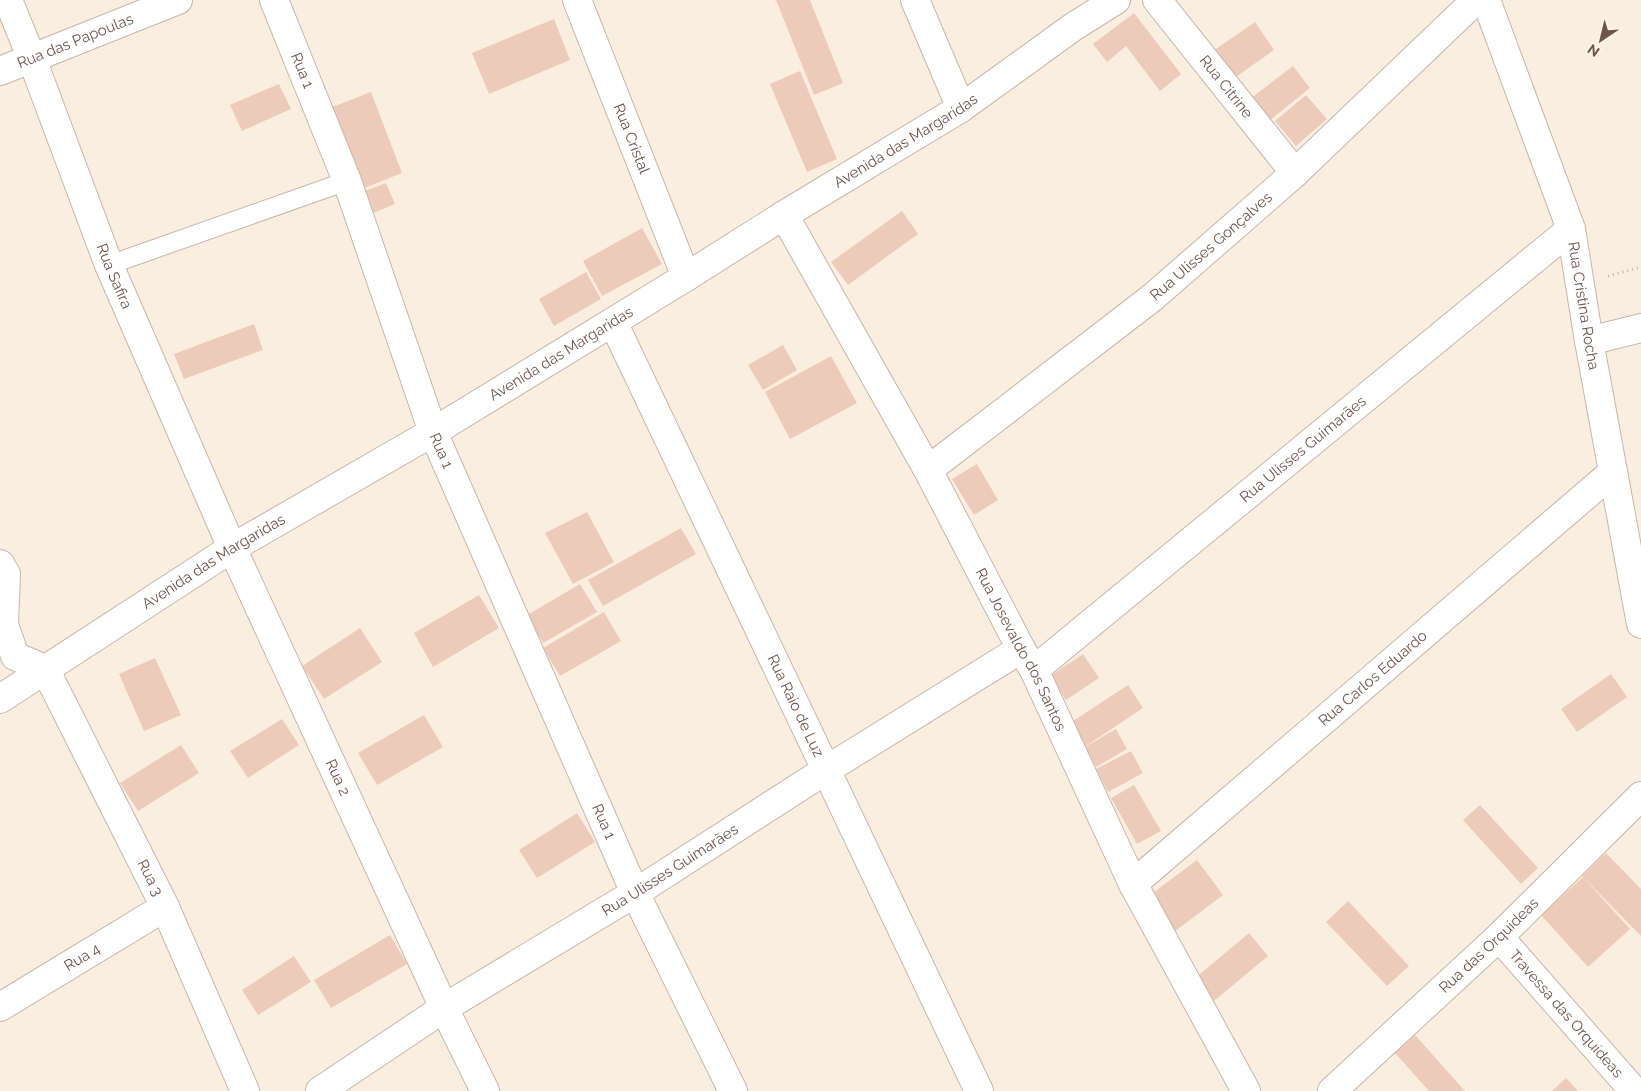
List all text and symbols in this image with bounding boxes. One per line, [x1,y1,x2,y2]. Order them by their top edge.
street label: Rua das Papoulas [15,10,136,72]
north arrow [1576,15,1626,65]
text: N [1585,41,1603,60]
street label: Rua 1 [287,50,318,92]
street label: Rua Citrine [1196,52,1257,122]
street label: Avenida das Margaridas [830,90,981,192]
street label: Rua Cristal [610,101,654,177]
street label: Rua Ulisses Gonçalves [1146,188,1276,304]
street label: Rua Cristina Rocha [1564,240,1603,371]
street label: Rua Safira [93,241,136,312]
street label: Avenida das Margaridas [486,303,636,404]
street label: Rua Ulisses Guimarães [1236,392,1370,506]
street label: Rua 1 [426,430,457,472]
street label: Avenida das Margaridas [139,510,288,613]
street label: Rua Josevaldo dos Santos [972,565,1070,734]
street label: Rua Carlos Eduardo [1315,627,1431,730]
street label: Rua Raio de Luz [764,652,828,760]
street label: Rua 2 [322,756,354,799]
street label: Rua 1 [588,801,620,843]
street label: Rua Ulisses Guimarães [599,820,741,920]
street label: Rua 3 [133,856,167,899]
street label: Rua das Orquídeas [1435,894,1542,997]
street label: Rua 4 [61,939,103,975]
street label: Travessa das Orquídeas [1505,946,1627,1081]

